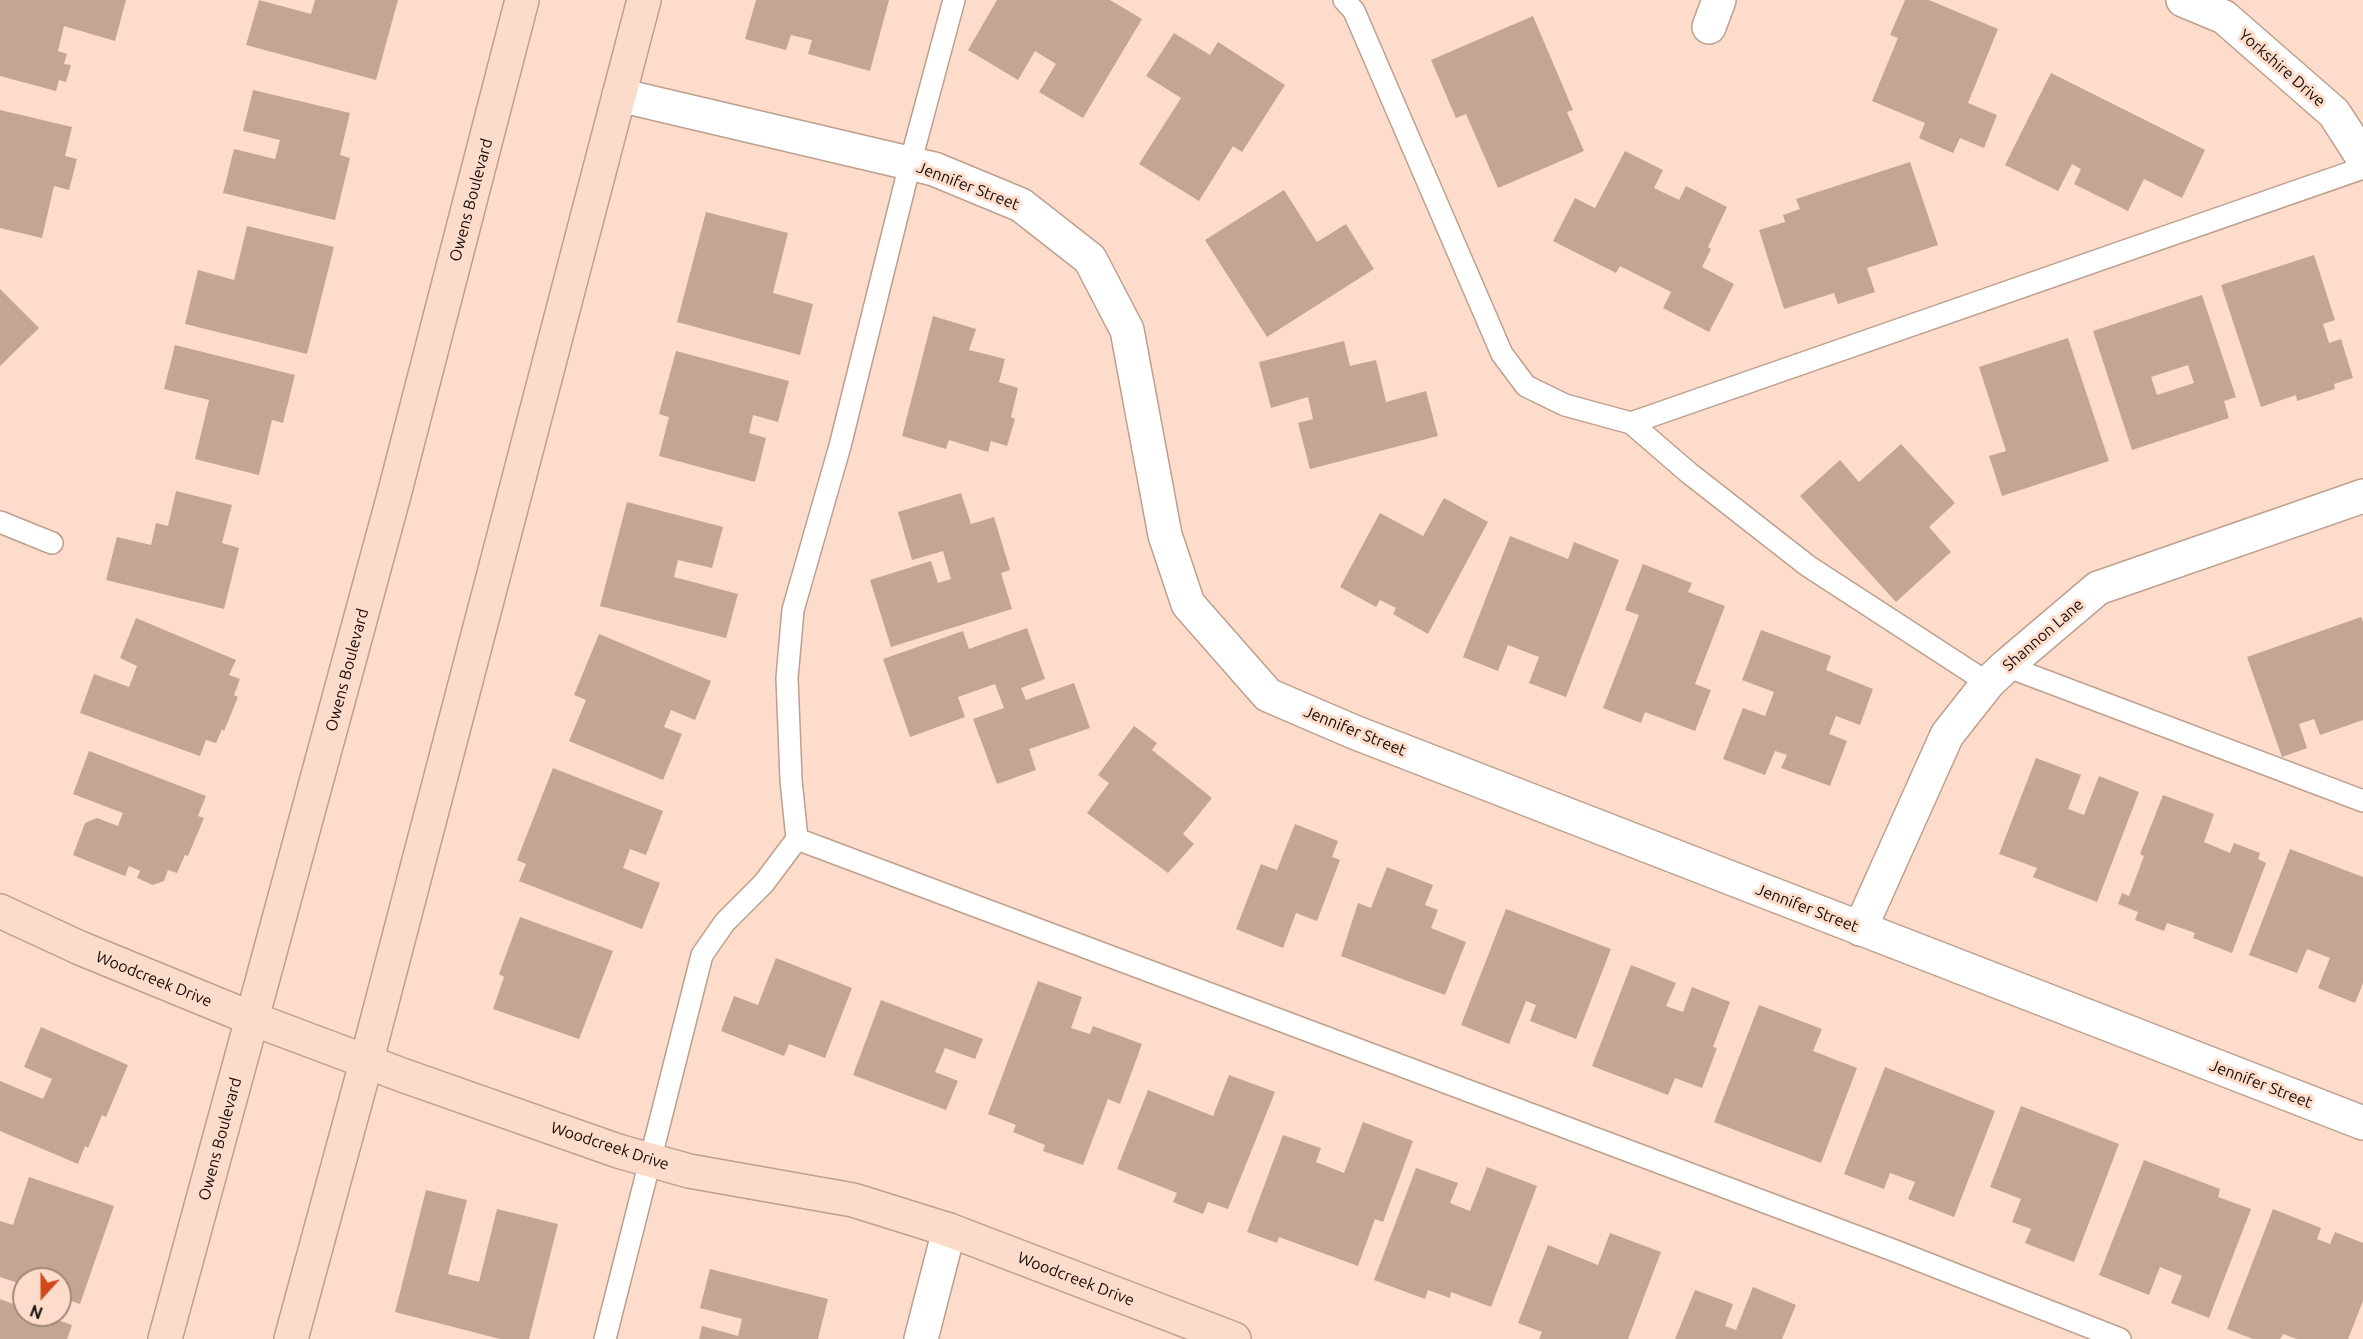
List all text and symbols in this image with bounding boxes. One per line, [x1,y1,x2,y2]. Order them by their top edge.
street label: Yorkshire Drive [2235,25,2329,111]
street label: Owens Boulevard [445,136,497,264]
street label: Jennifer Street [914,158,1022,214]
street label: Shannon Lane [1999,595,2087,675]
street label: Owens Boulevard [321,606,373,734]
street label: Jennifer Street [1301,702,1409,760]
street label: Jennifer Street [1753,880,1861,936]
street label: Woodcreek Drive [93,947,215,1011]
street label: Jennifer Street [2207,1056,2315,1112]
street label: Owens Boulevard [194,1075,246,1203]
street label: Woodcreek Drive [548,1118,672,1174]
street label: Woodcreek Drive [1015,1248,1137,1310]
north arrow [12,1267,72,1327]
text: N [27,1301,45,1322]

